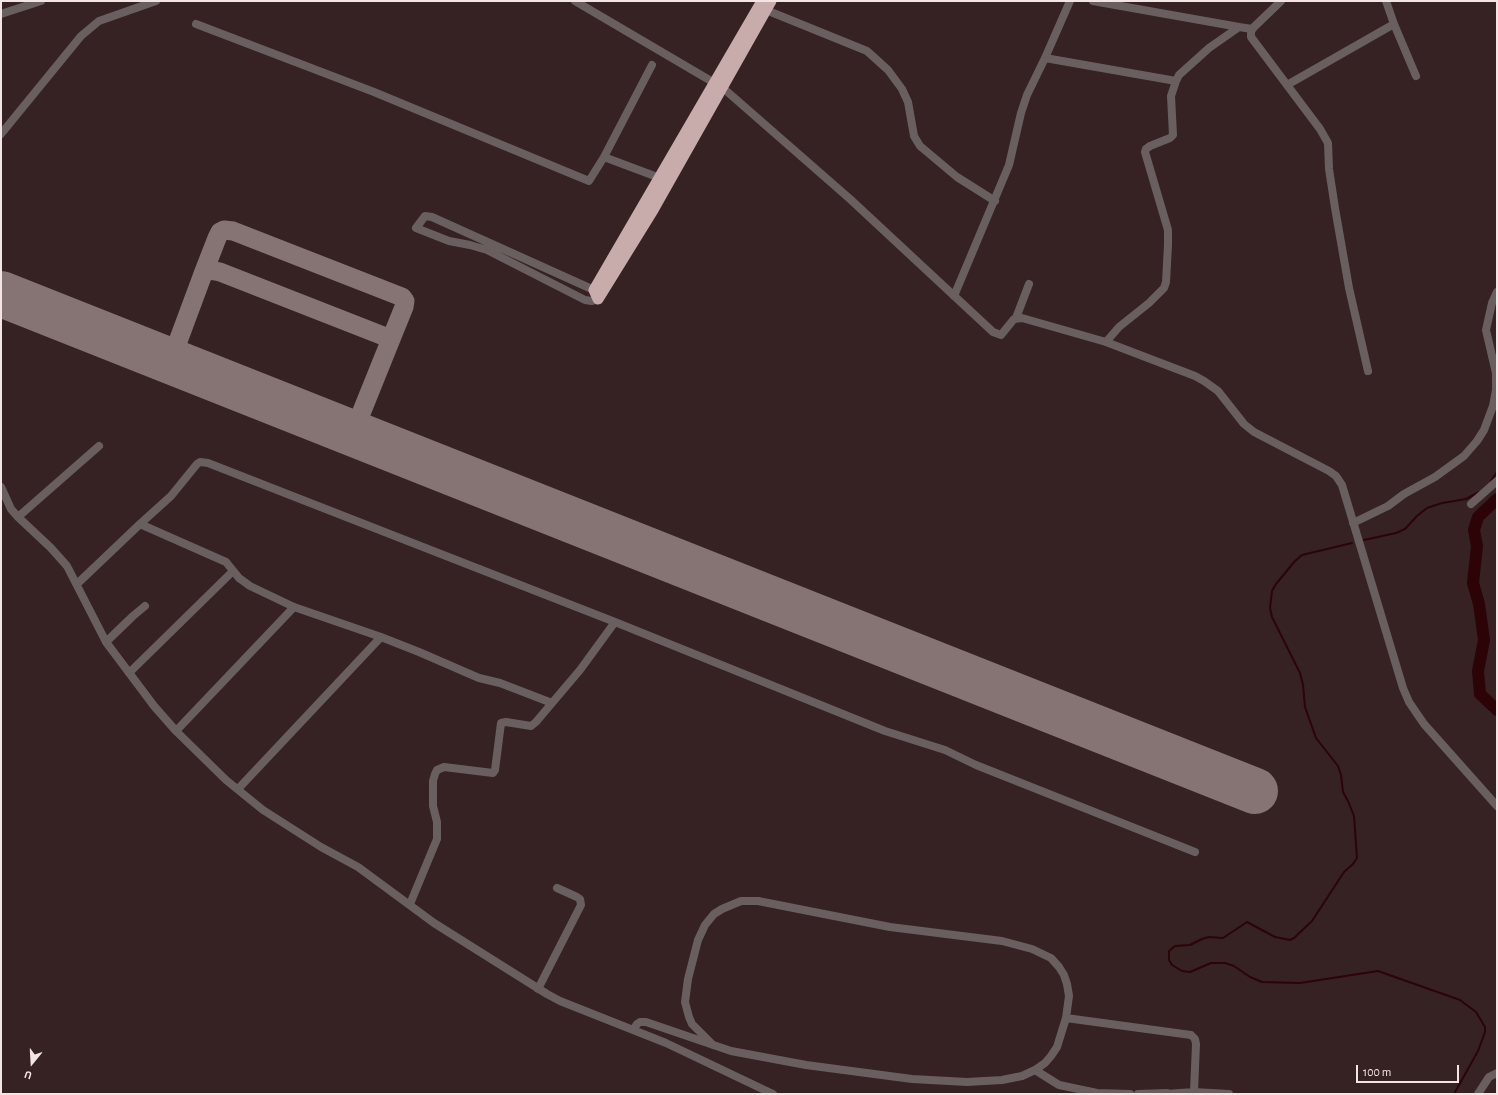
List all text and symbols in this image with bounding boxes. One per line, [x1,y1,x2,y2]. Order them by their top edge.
north arrow [12,1043,52,1083]
scale bar [1358,1057,1461,1083]
text: 100 m [1363,1066,1391,1078]
text: U [23,1069,33,1081]

